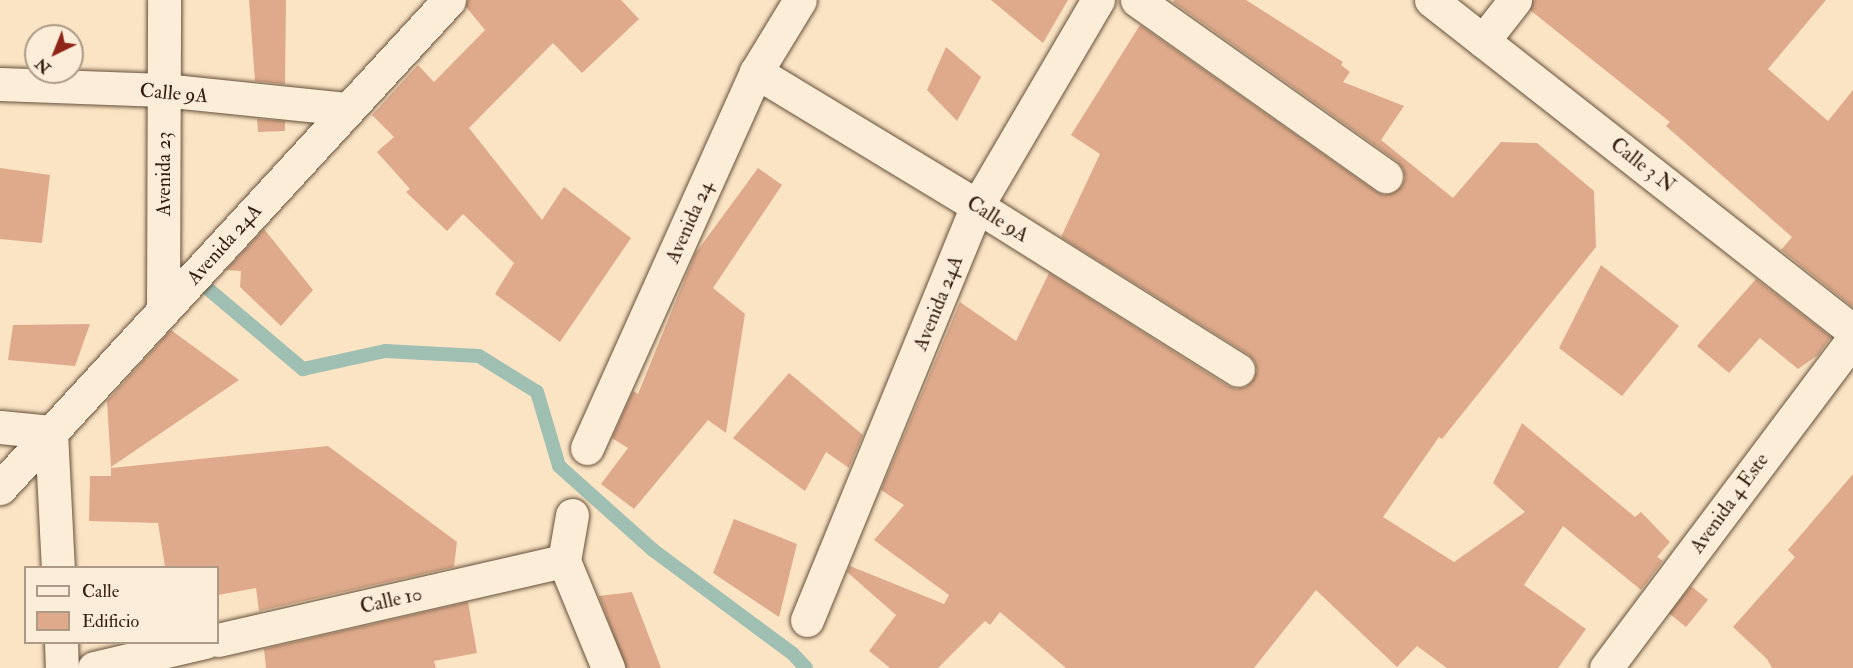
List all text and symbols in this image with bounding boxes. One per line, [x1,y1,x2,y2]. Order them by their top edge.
north arrow [24,24,84,84]
text: N [31,54,55,78]
street label: Calle 9A [139,78,209,108]
street label: Avenida 23 [151,132,175,216]
street label: Calle 3 N [1606,132,1680,198]
street label: Avenida 24 [660,177,718,267]
street label: Calle 9A [963,191,1033,247]
street label: Avenida 24A [181,199,267,289]
street label: Avenida 24A [908,252,968,354]
street label: Avenida 4 Este [1685,448,1773,558]
legend [24,566,219,644]
text: Calle [82,580,119,603]
street label: Calle 10 [358,581,424,619]
text: Edificio [82,610,139,633]

